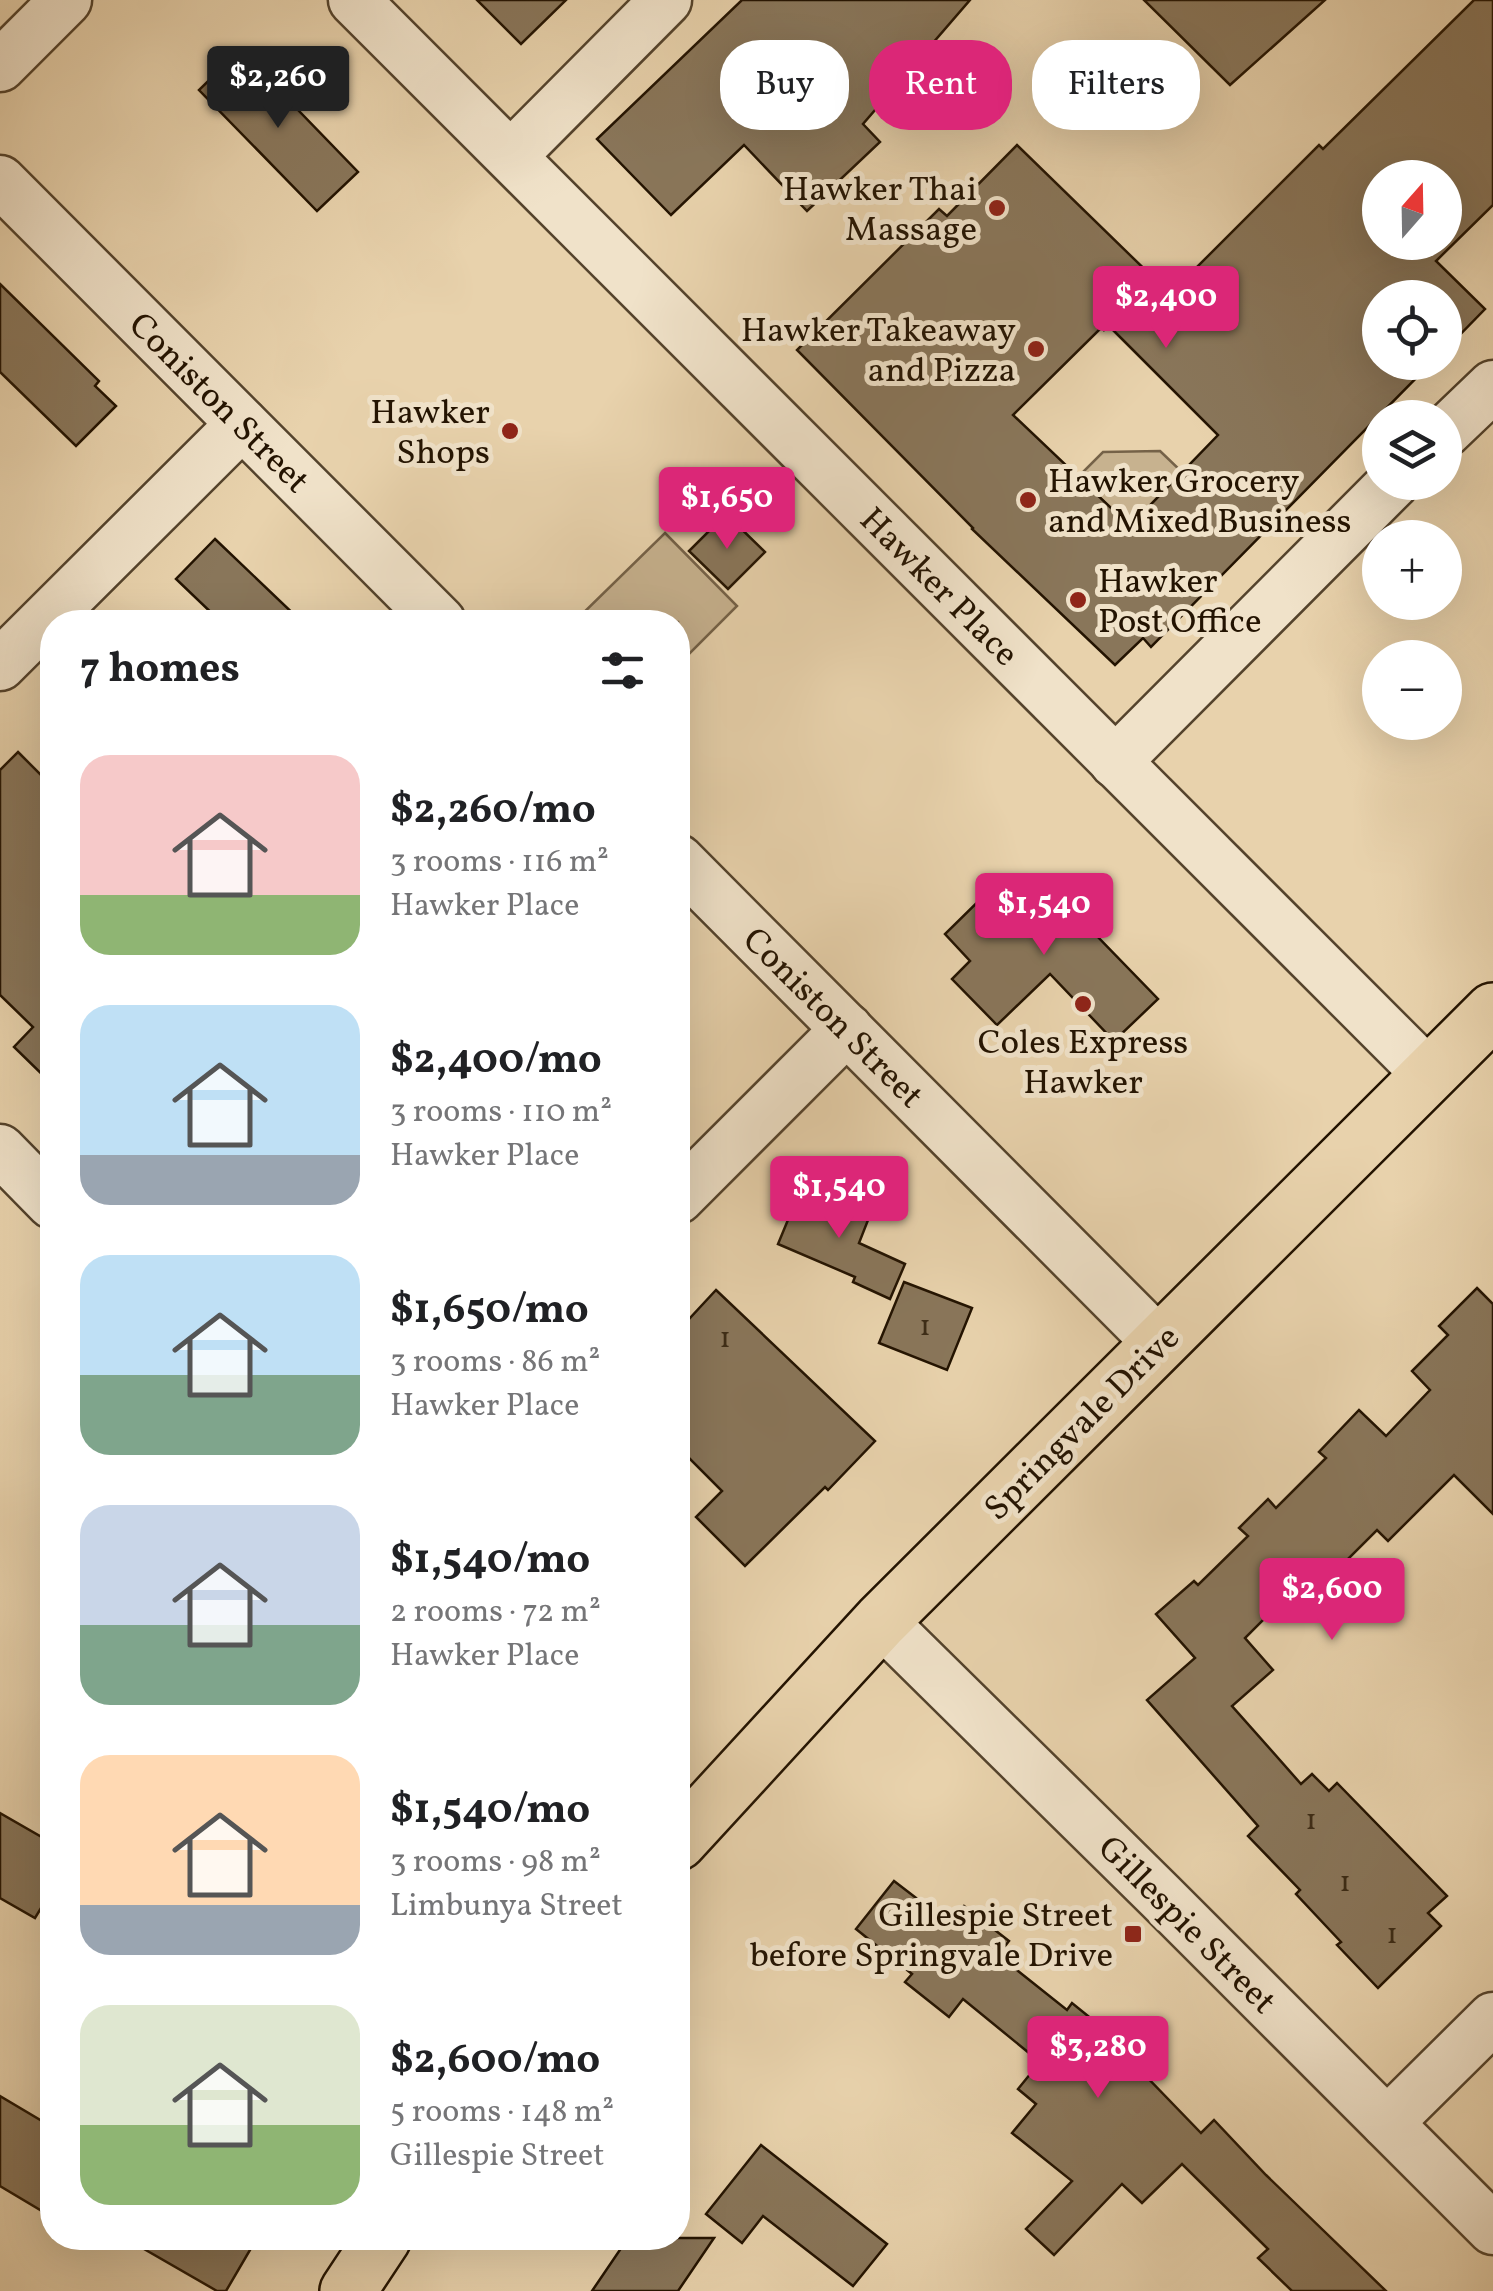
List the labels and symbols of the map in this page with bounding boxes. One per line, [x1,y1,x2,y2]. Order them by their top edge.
pin: $2,260 [197,46,359,131]
north arrow [1362,160,1462,260]
place label: Hawker Thai Massage [783,167,977,255]
marker: Hawker Thai Massage [986,197,1008,219]
pin: $2,400 [1085,266,1247,351]
street label: Coniston Street [117,303,319,505]
place label: Hawker Takeaway and Pizza [741,308,1016,396]
marker: Hawker Takeaway and Pizza [1025,338,1047,360]
place label: Hawker Shops [370,390,490,478]
marker: Hawker Shops [499,420,521,442]
place label: Hawker Grocery and Mixed Business [1048,459,1352,547]
pin: $1,650 [646,467,808,552]
marker: Hawker Grocery and Mixed Business [1017,489,1039,511]
street label: Hawker Place [848,498,1028,678]
place label: Hawker Post Office [1098,559,1262,647]
marker: Hawker Post Office [1067,589,1089,611]
pin: $1,540 [963,873,1125,958]
street label: Coniston Street [731,918,933,1120]
marker: Coles Express Hawker [1072,993,1094,1015]
place label: Coles Express Hawker [978,1020,1188,1108]
pin: $1,540 [758,1156,920,1241]
house number: 1 [919,1306,931,1348]
street label: Springvale Drive [975,1316,1192,1533]
house number: 1 [719,1318,731,1360]
pin: $2,600 [1251,1558,1413,1643]
house number: 1 [1305,1800,1317,1842]
street label: Gillespie Street [1086,1826,1286,2026]
house number: 1 [1339,1862,1351,1904]
place label: Gillespie Street before Springvale Drive [750,1893,1113,1981]
house number: 1 [1386,1914,1398,1956]
marker: Gillespie Street before Springvale Drive [1122,1923,1144,1945]
pin: $3,280 [1017,2016,1179,2101]

